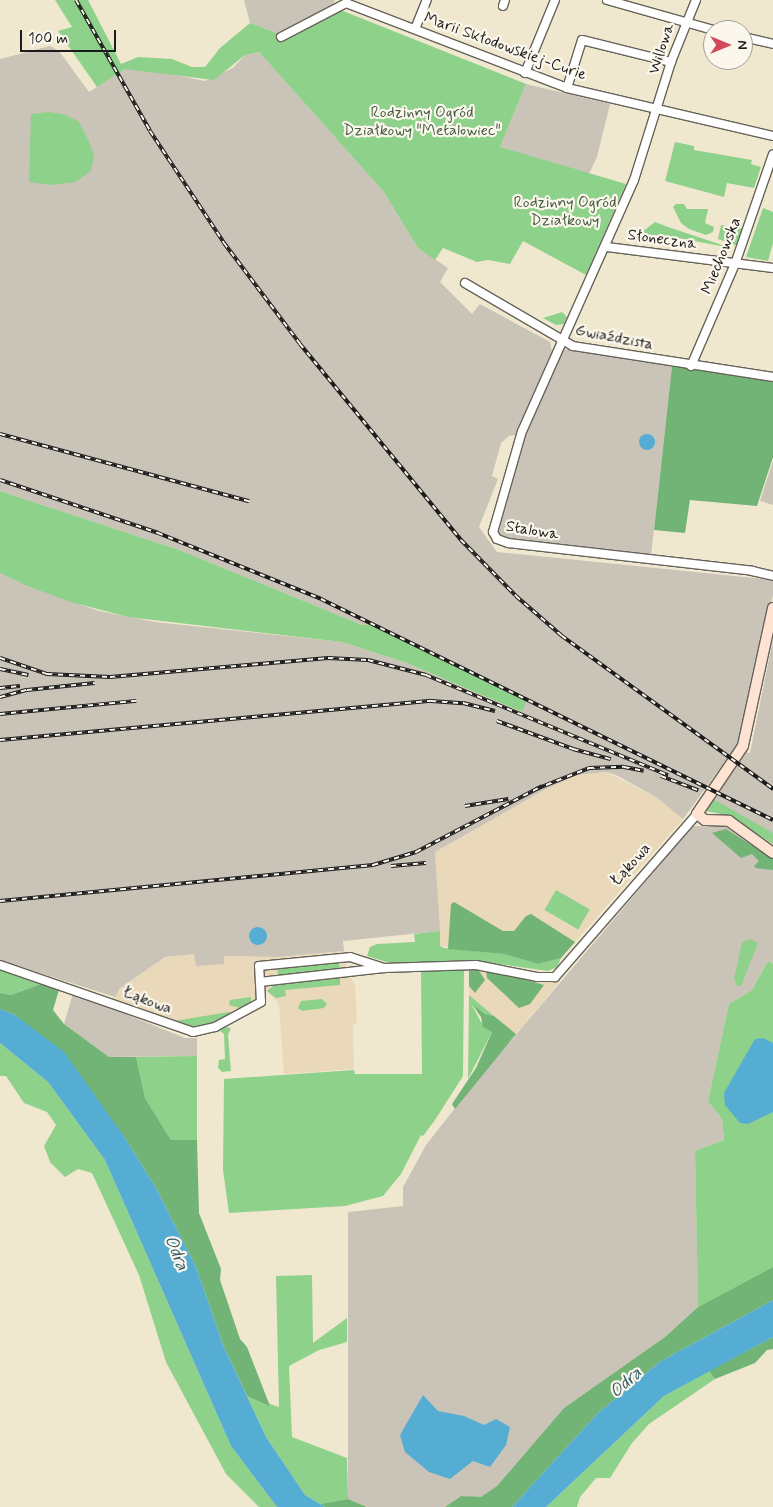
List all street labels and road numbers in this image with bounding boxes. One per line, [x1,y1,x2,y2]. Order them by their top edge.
street label: Marii Skłodowskiej-Curie [421,9,589,85]
street label: Willowa [645,21,679,77]
street label: Miechowska [698,215,746,297]
street label: Słoneczna [626,226,698,254]
street label: Gwiaździsta [573,321,655,355]
street label: Stalowa [504,517,560,545]
street label: Łąkowa [607,840,655,890]
street label: Łąkowa [120,983,174,1019]

